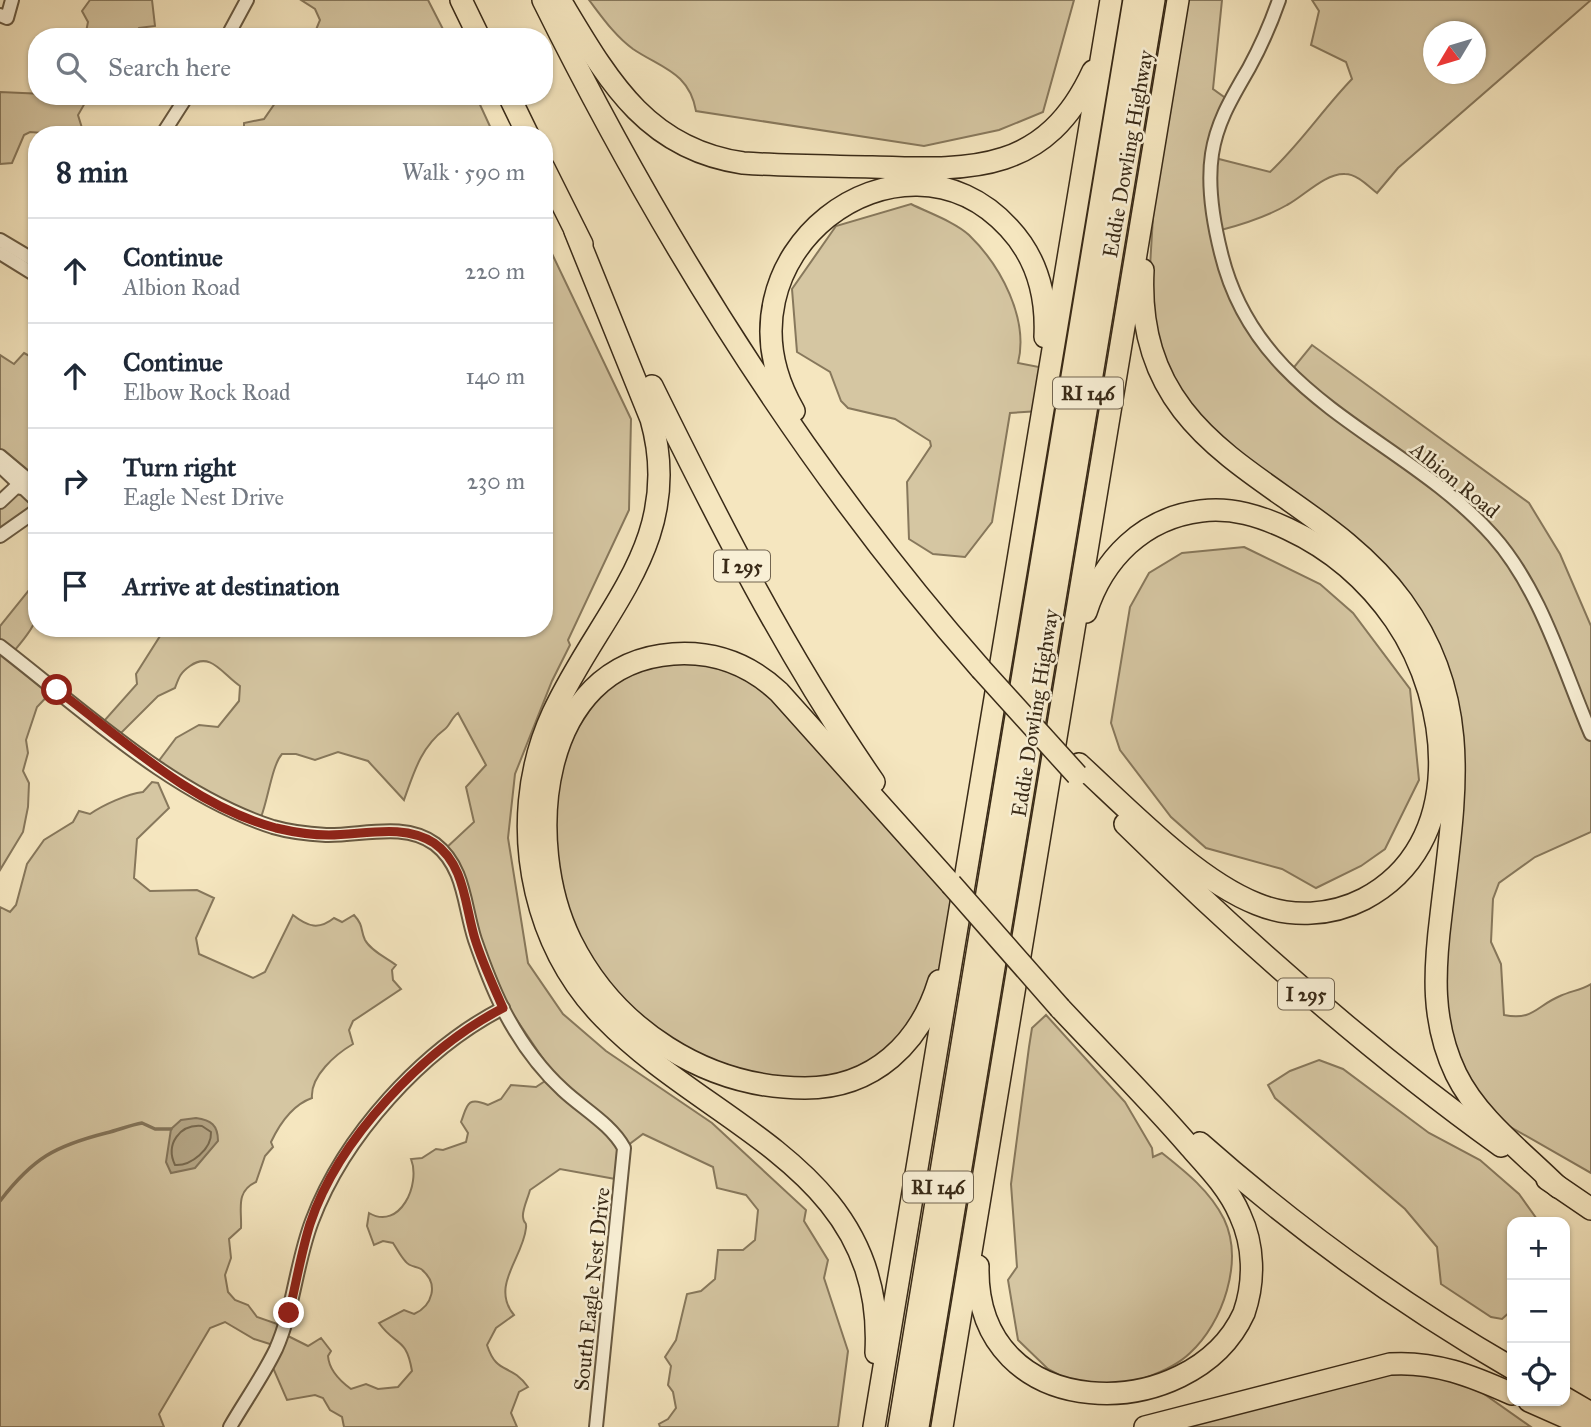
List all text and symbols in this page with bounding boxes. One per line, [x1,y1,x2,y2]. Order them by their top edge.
north arrow [1423,21,1486,84]
search box [28,28,553,105]
street label: Eddie Dowling Highway [1097,47,1159,260]
icon: search [52,48,90,86]
text: Search here [108,51,231,83]
text: 8 min [56,154,128,190]
text: Walk · 590 m [402,158,525,186]
text: Continue [123,241,223,273]
icon: ahead [56,252,94,290]
text: 220 m [465,257,525,285]
text: Albion Road [123,273,240,301]
text: Continue [123,346,223,378]
icon: ahead [56,357,94,395]
text: 140 m [465,362,525,390]
text: Elbow Rock Road [123,378,291,406]
road number: RI 146 [1053,378,1123,408]
street label: Albion Road [1404,436,1505,524]
text: Turn right [123,451,236,483]
icon: right [56,462,94,500]
text: 230 m [467,467,525,495]
text: Eagle Nest Drive [123,483,284,511]
road number: I 295 [714,551,770,582]
icon: arrive [56,567,94,605]
text: Arrive at destination [123,570,340,602]
street label: Eddie Dowling Highway [1006,606,1064,819]
route start [41,674,72,705]
road number: I 295 [1278,978,1334,1010]
road number: RI 146 [903,1172,973,1203]
street label: South Eagle Nest Drive [568,1186,616,1392]
map controls [1507,1217,1570,1406]
button: + [1507,1217,1570,1280]
button: − [1507,1280,1570,1343]
route end [273,1297,304,1328]
button: locate [1507,1343,1570,1406]

